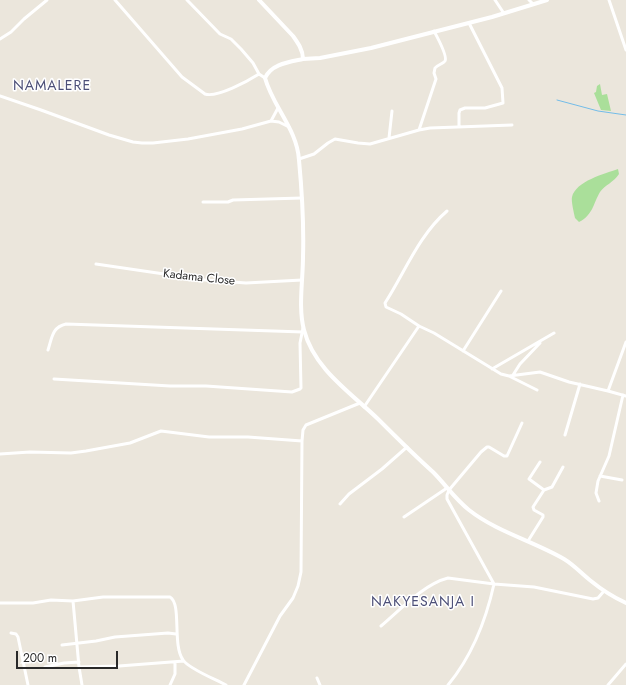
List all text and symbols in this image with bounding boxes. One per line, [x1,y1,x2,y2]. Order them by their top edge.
district label: NAMALERE [13,79,91,95]
street label: Kadama Close [162,267,236,289]
district label: NAKYESANJA I [371,595,475,611]
scale bar [18,643,120,669]
text: 200 m [23,649,57,667]

